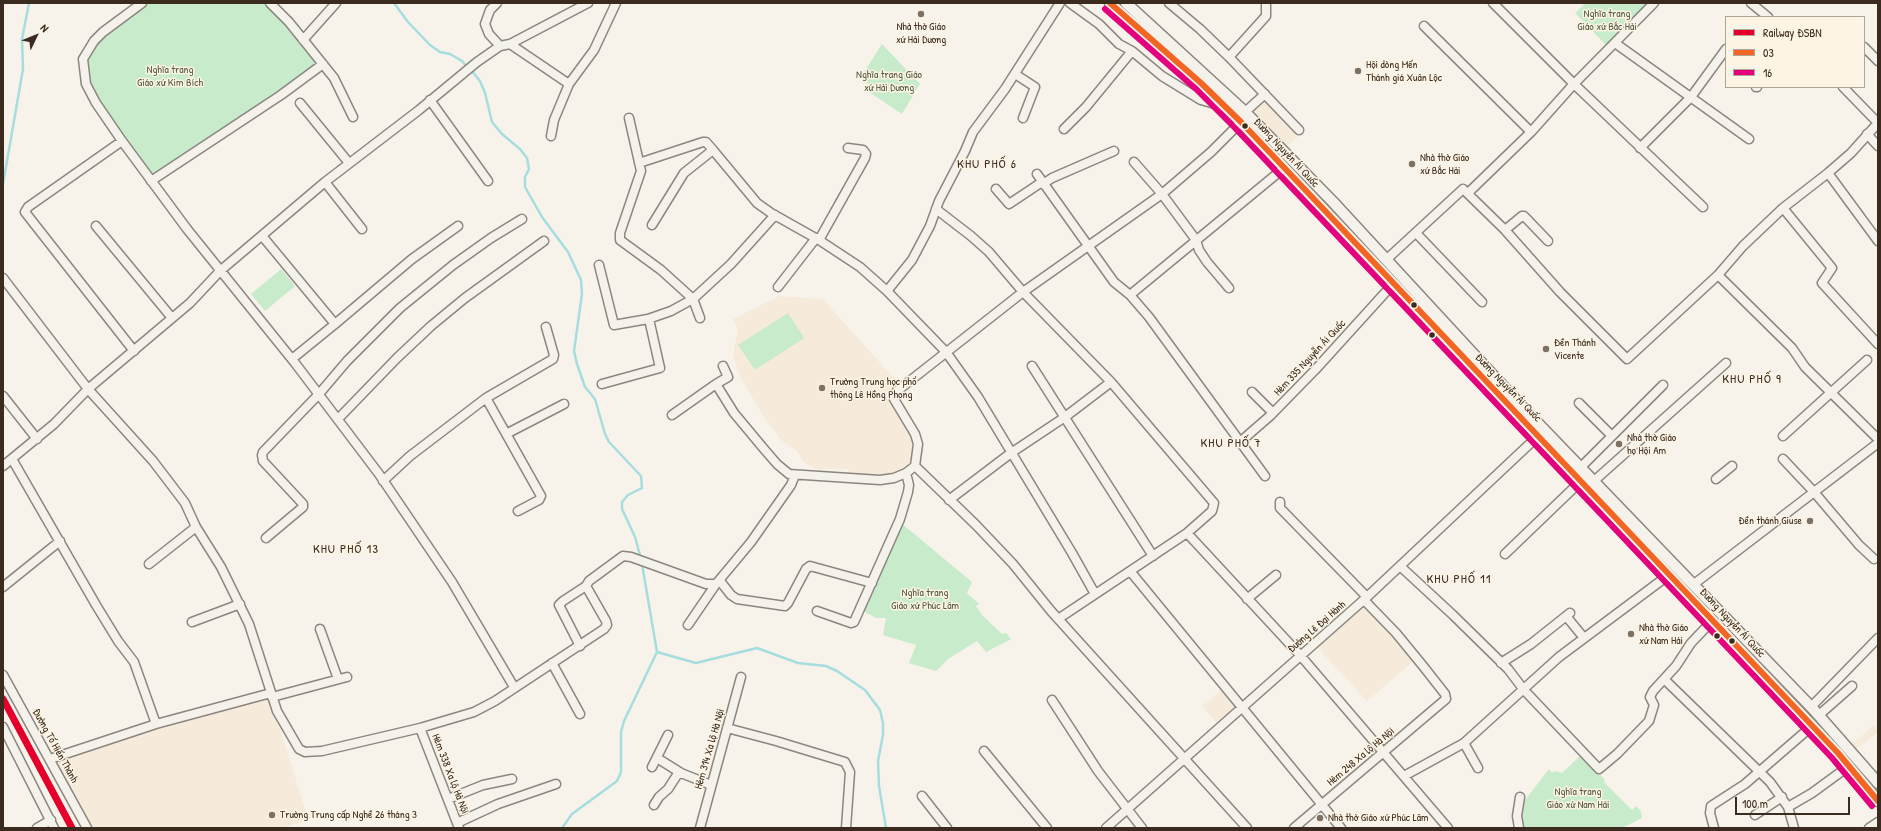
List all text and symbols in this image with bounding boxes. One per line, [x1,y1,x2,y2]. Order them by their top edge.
park label: Nghĩa trang Giáo xứ Bắc Hải [1577,7,1637,33]
marker: Nhà thờ Giáo xứ Hải Dương [916,9,926,19]
north arrow [16,16,56,56]
legend [1725,16,1865,88]
place label: Nhà thờ Giáo xứ Hải Dương [896,20,946,46]
text: N [38,21,52,35]
text: Railway ĐSBN [1763,24,1822,41]
text: 03 [1763,44,1774,61]
place label: Hội dòng Mến Thánh giá Xuân Lộc [1366,58,1442,84]
park label: Nghĩa trang Giáo xứ Kim Bích [137,63,203,89]
text: 16 [1763,64,1772,81]
marker: Hội dòng Mến Thánh giá Xuân Lộc [1353,66,1363,76]
park label: Nghĩa trang Giáo xứ Hải Dương [856,68,922,94]
street label: Đường Nguyễn Ái Quốc [1251,116,1321,190]
unlabelled marker [1240,121,1250,131]
place label: Nhà thờ Giáo xứ Bắc Hải [1420,151,1469,177]
district label: KHU PHỐ 6 [957,157,1017,173]
marker: Nhà thờ Giáo xứ Bắc Hải [1407,159,1417,169]
unlabelled marker [1409,300,1419,310]
street label: Hẻm 335 Nguyễn Ái Quốc [1271,317,1349,399]
unlabelled marker [1427,330,1437,340]
place label: Đền Thánh Vicente [1554,336,1596,362]
marker: Đền Thánh Vicente [1541,344,1551,354]
street label: Đường Nguyễn Ái Quốc [1472,351,1544,425]
district label: KHU PHỐ 9 [1722,372,1782,388]
place label: Trường Trung học phổ thông Lê Hồng Phong [830,375,916,401]
marker: Trường Trung học phổ thông Lê Hồng Phong [817,383,827,393]
place label: Nhà thờ Giáo họ Hội Am [1627,431,1676,457]
district label: KHU PHỐ 7 [1200,436,1262,452]
marker: Nhà thờ Giáo họ Hội Am [1614,439,1624,449]
place label: Đền thánh Giuse [1738,514,1802,528]
marker: Đền thánh Giuse [1805,516,1815,526]
district label: KHU PHỐ 13 [313,542,379,558]
district label: KHU PHỐ 11 [1426,572,1492,588]
park label: Nghĩa trang Giáo xứ Phúc Lâm [891,586,959,612]
street label: Đường Nguyễn Ái Quốc [1697,586,1767,660]
street label: Đường Lê Đại Hành [1285,598,1349,656]
place label: Nhà thờ Giáo xứ Nam Hải [1639,621,1688,647]
marker: Nhà thờ Giáo xứ Nam Hải [1626,629,1636,639]
unlabelled marker [1712,631,1722,641]
unlabelled marker [1727,636,1737,646]
street label: Đường Tố Hiến Thành [29,707,81,785]
street label: Hẻm 314 Xa lộ Hà Nội [692,707,728,791]
street label: Hẻm 248 Xa lộ Hà Nội [1325,725,1397,789]
street label: Hẻm 338 Xa lộ Hà Nội [429,732,471,816]
park label: Nghĩa trang Giáo xứ Nam Hải [1547,785,1609,811]
scale bar [1737,789,1852,815]
text: 100 m [1742,795,1768,812]
place label: Trường Trung cấp Nghề 26 tháng 3 [280,808,417,822]
marker: Trường Trung cấp Nghề 26 tháng 3 [267,810,277,820]
place label: Nhà thờ Giáo xứ Phúc Lâm [1328,811,1429,825]
marker: Nhà thờ Giáo xứ Phúc Lâm [1315,813,1325,823]

